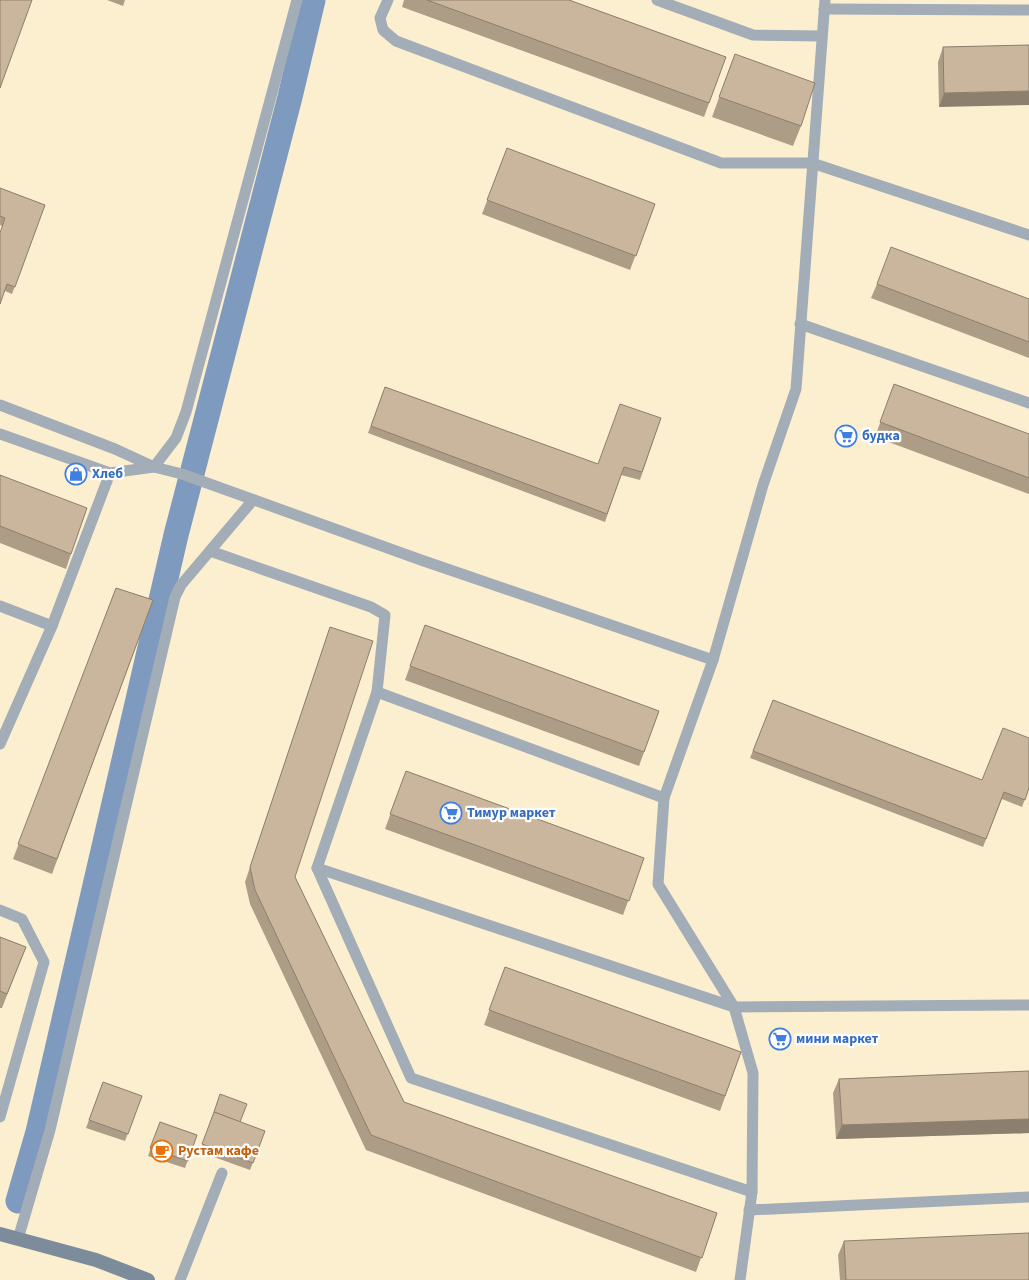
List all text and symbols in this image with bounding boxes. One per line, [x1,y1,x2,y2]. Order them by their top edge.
supermarket icon: будка [834,424,858,448]
place label: будка [862,426,900,446]
shop icon: Хлеб [64,462,88,486]
place label: Хлеб [92,464,123,484]
supermarket icon: Тимур маркет [439,801,463,825]
place label: Тимур маркет [467,803,556,823]
supermarket icon: мини маркет [768,1027,792,1051]
place label: мини маркет [796,1029,879,1049]
cafe icon: Рустам кафе [150,1139,174,1163]
place label: Рустам кафе [178,1141,259,1161]

